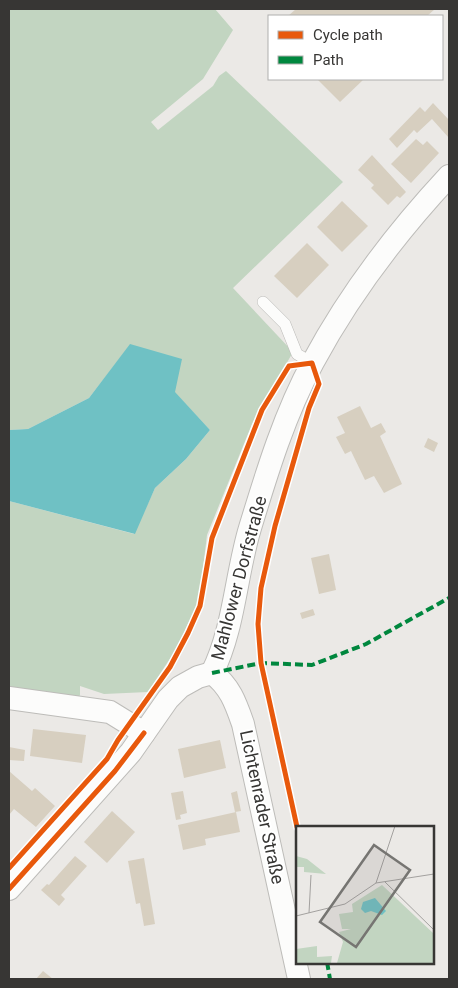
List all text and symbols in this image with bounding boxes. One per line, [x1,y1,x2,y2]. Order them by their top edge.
legend [268,15,443,80]
text: Cycle path [313,26,383,44]
text: Path [313,51,344,69]
street label: Mahlower Dorfstraße [206,493,271,662]
street label: Lichtenrader Straße [236,728,289,886]
inset map [296,826,433,963]

